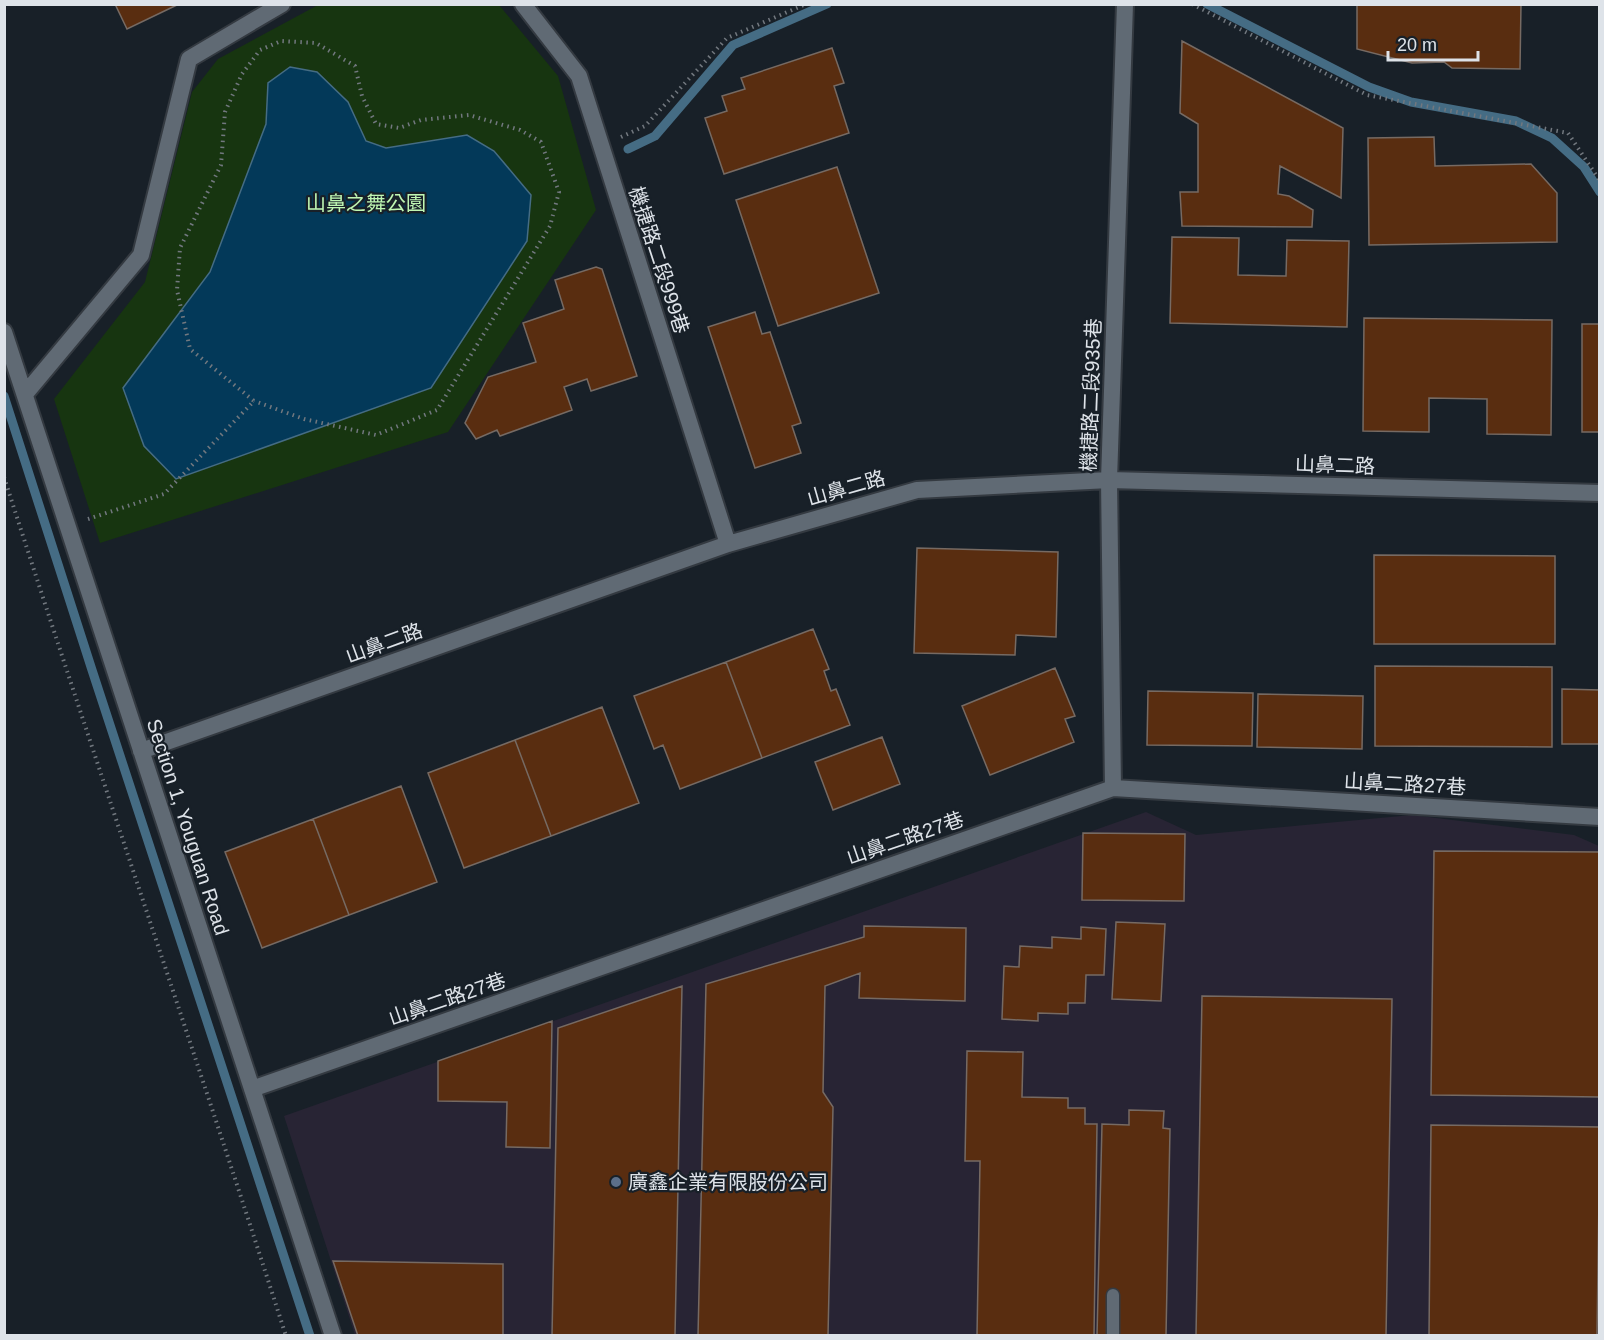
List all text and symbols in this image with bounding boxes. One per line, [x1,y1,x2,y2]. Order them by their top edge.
scale bar [1388,24,1478,62]
text: 20 m [1397,35,1437,55]
street label: 機捷路二段999巷 [625,184,693,336]
park label: 山鼻之舞公園 [306,192,426,214]
street label: 機捷路二段935巷 [1077,318,1105,472]
street label: 山鼻二路 [1295,453,1375,477]
street label: 山鼻二路 [805,466,887,510]
street label: 山鼻二路 [343,619,425,667]
street label: Section 1, Youguan Road [143,716,233,938]
street label: 山鼻二路27巷 [1343,770,1467,798]
street label: 山鼻二路27巷 [844,808,966,868]
street label: 山鼻二路27巷 [386,969,508,1029]
place label: 廣鑫企業有限股份公司 [628,1171,828,1193]
marker: 廣鑫企業有限股份公司 [609,1175,623,1189]

